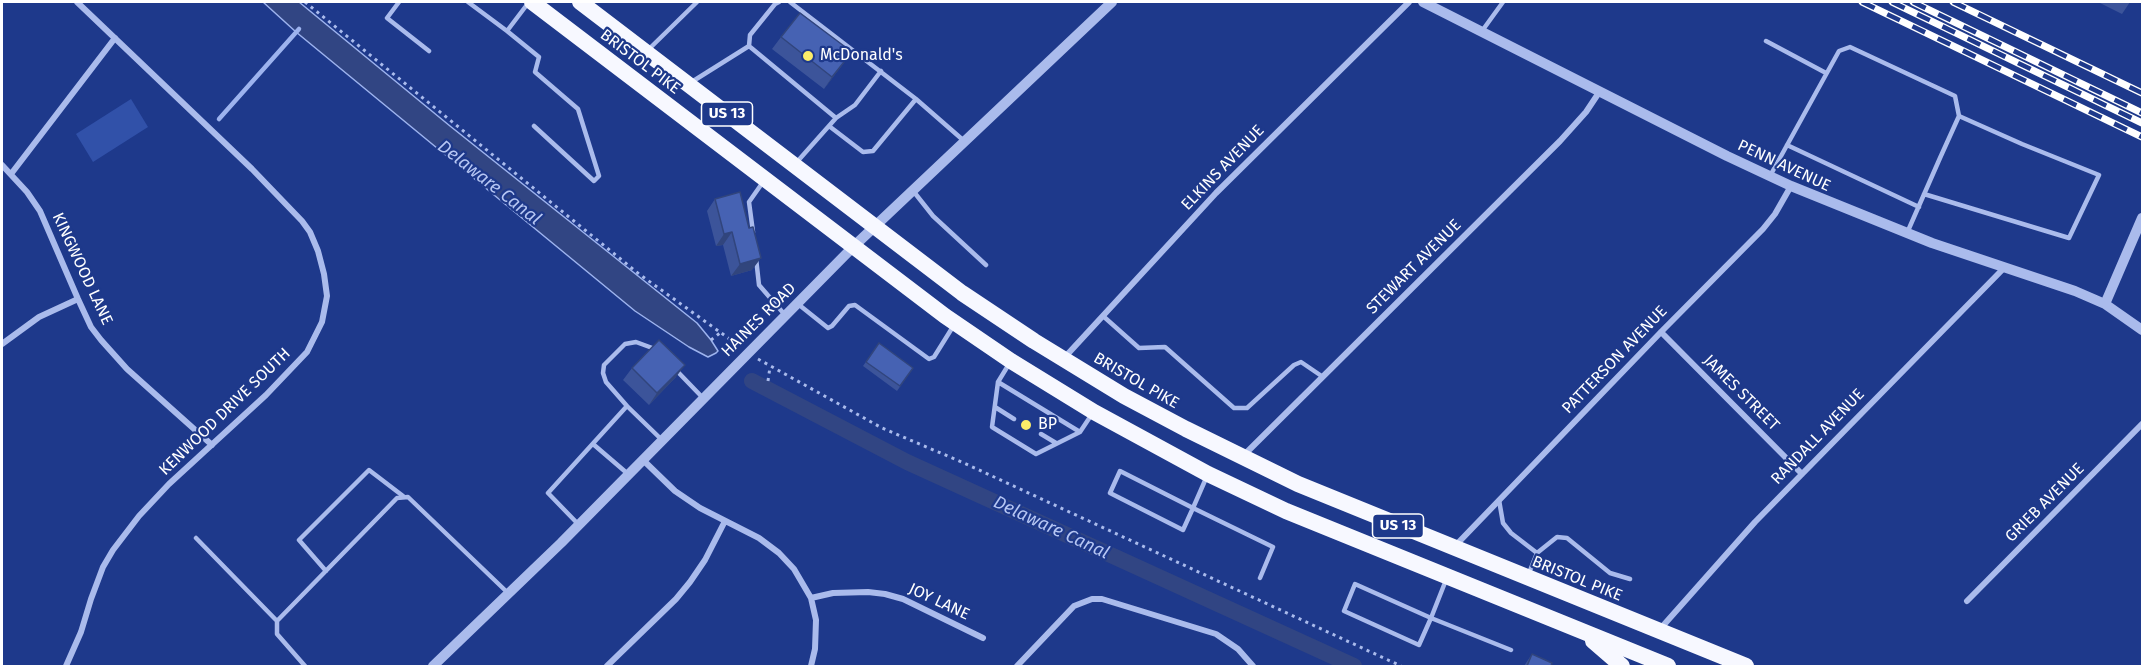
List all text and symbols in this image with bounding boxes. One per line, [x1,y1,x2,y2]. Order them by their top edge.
street label: BRISTOL PIKE [596,26,684,98]
place label: McDonald's [820,46,903,66]
marker: McDonald's [801,49,815,63]
road number: US 13 [702,102,752,126]
street label: ELKINS AVENUE [1178,121,1268,215]
water label: Delaware Canal [433,136,545,230]
street label: PENN AVENUE [1734,136,1834,196]
street label: KINGWOOD LANE [48,210,116,328]
street label: STEWART AVENUE [1363,216,1465,318]
street label: HAINES ROAD [718,279,800,361]
street label: PATTERSON AVENUE [1558,302,1672,418]
street label: KENWOOD DRIVE SOUTH [155,344,295,480]
street label: BRISTOL PIKE [1090,349,1182,413]
street label: JAMES STREET [1699,351,1783,435]
street label: RANDALL AVENUE [1767,385,1869,489]
place label: BP [1038,415,1057,435]
marker: BP [1019,418,1033,432]
street label: GRIEB AVENUE [2002,460,2088,546]
water label: Delaware Canal [990,492,1112,564]
road number: US 13 [1372,514,1424,538]
street label: BRISTOL PIKE [1529,552,1625,606]
street label: JOY LANE [905,580,973,624]

